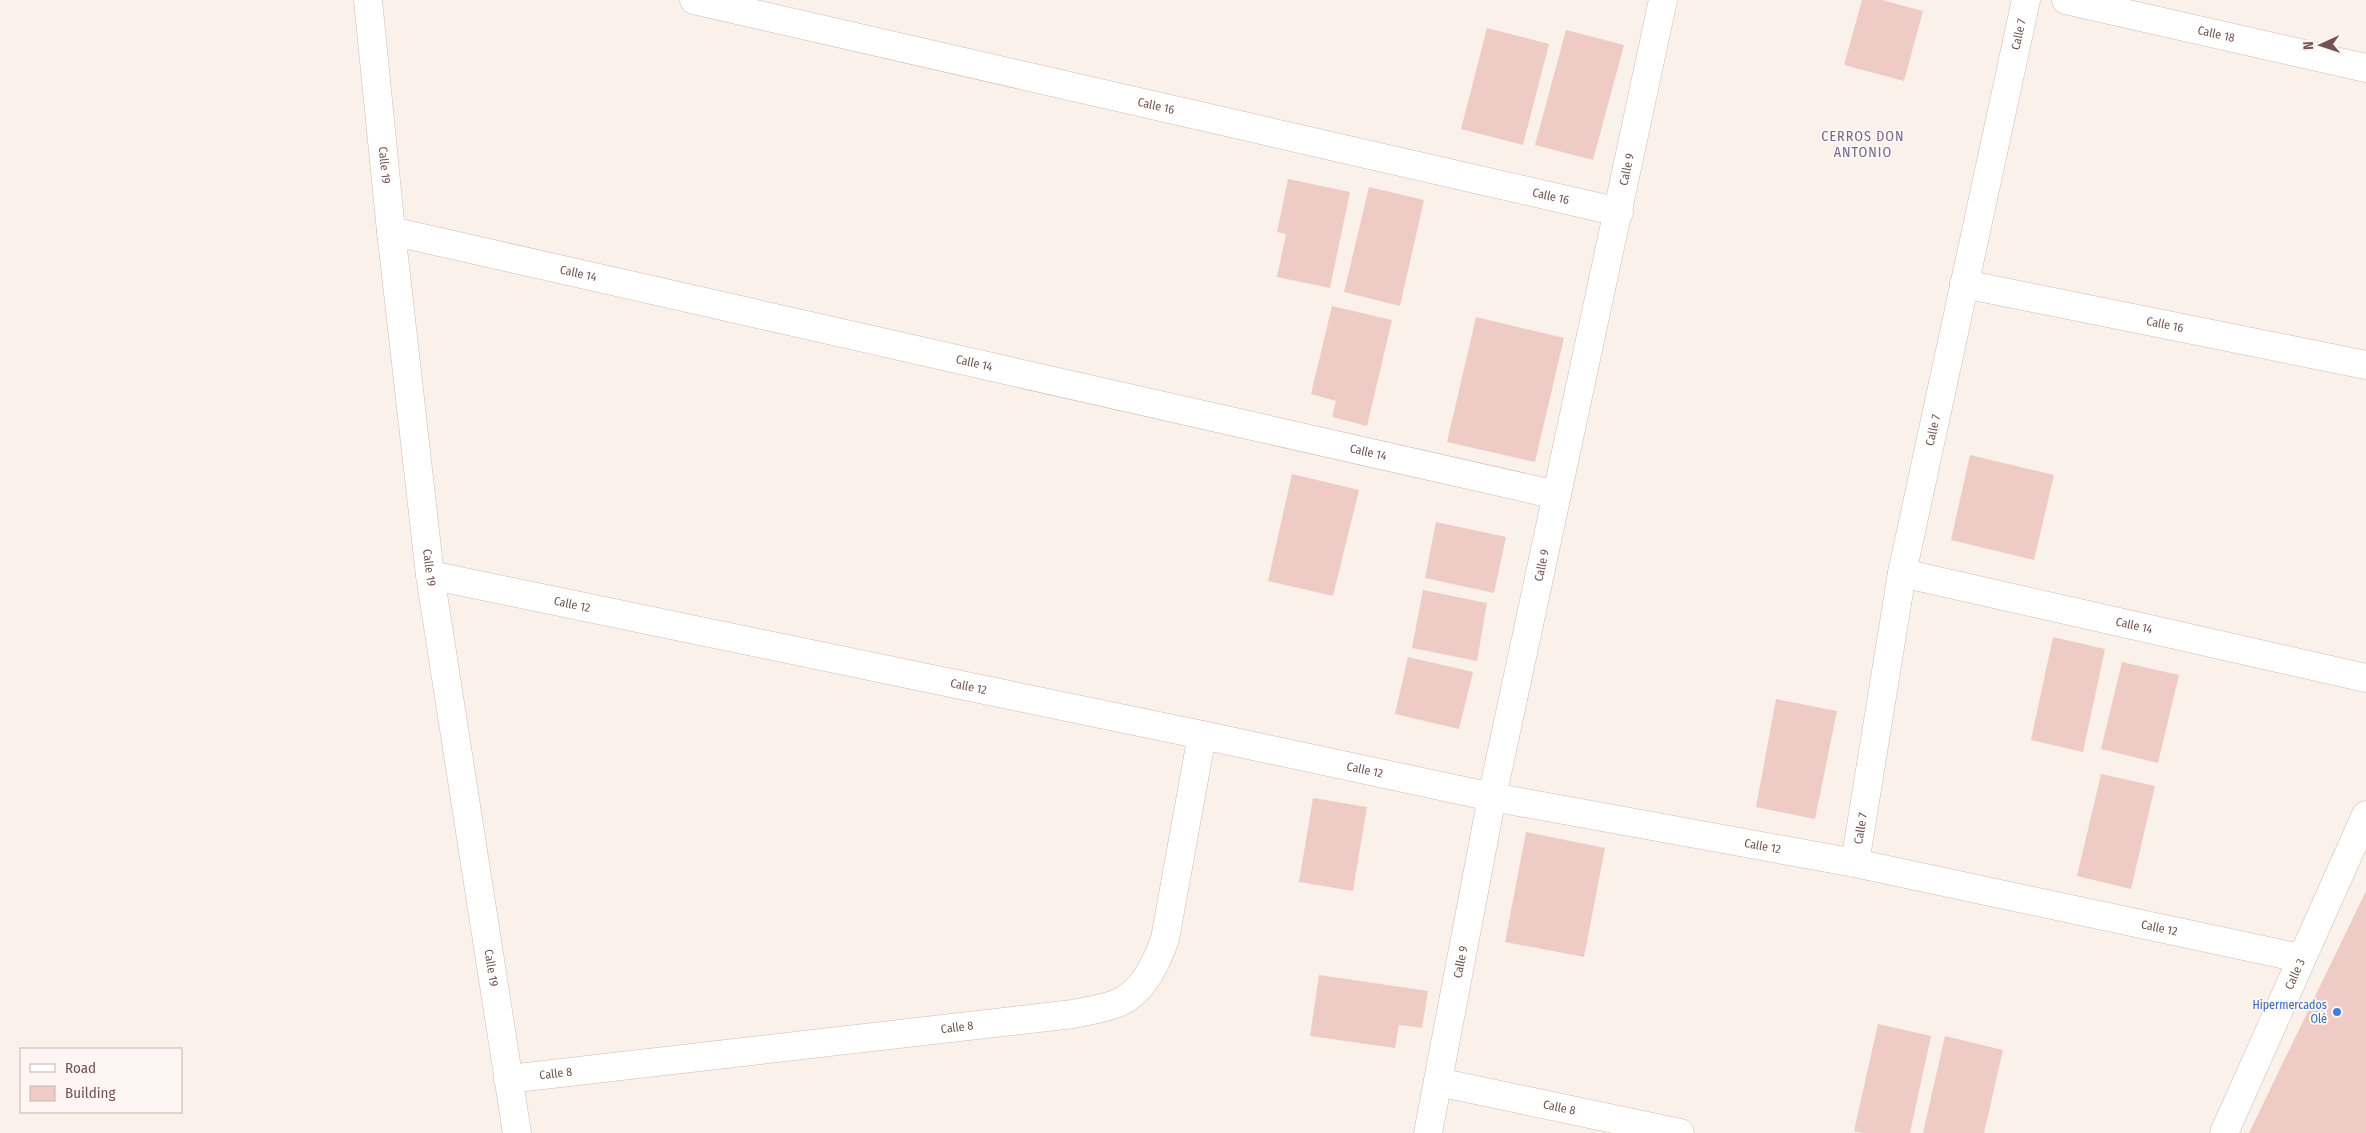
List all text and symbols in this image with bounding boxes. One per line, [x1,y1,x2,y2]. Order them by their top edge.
street label: Calle 7 [2008,17,2029,51]
north arrow [2296,20,2346,70]
street label: Calle 18 [2196,23,2236,45]
text: N [2300,41,2317,50]
street label: Calle 16 [1136,95,1176,117]
district label: CERROS DON ANTONIO [1821,128,1905,161]
street label: Calle 19 [376,146,393,185]
street label: Calle 9 [1616,152,1637,187]
street label: Calle 16 [1531,185,1571,207]
street label: Calle 14 [559,262,598,284]
street label: Calle 16 [2145,314,2185,335]
street label: Calle 14 [955,352,994,374]
street label: Calle 7 [1923,413,1943,447]
street label: Calle 14 [1349,441,1388,463]
street label: Calle 19 [420,548,439,587]
street label: Calle 9 [1531,548,1552,583]
street label: Calle 12 [553,594,591,615]
street label: Calle 14 [2114,615,2154,637]
street label: Calle 12 [949,676,988,697]
street label: Calle 12 [1345,759,1384,781]
street label: Calle 7 [1851,812,1870,845]
street label: Calle 12 [1743,836,1782,856]
street label: Calle 12 [2140,917,2179,939]
street label: Calle 9 [1451,945,1471,979]
street label: Calle 19 [481,948,501,988]
street label: Calle 3 [2282,957,2308,992]
place label: Hipermercados Olé [2252,998,2327,1026]
marker: Hipermercados Olé [2331,1006,2343,1018]
street label: Calle 8 [940,1019,974,1036]
legend [20,1048,182,1113]
text: Road [65,1059,96,1077]
street label: Calle 8 [539,1065,573,1082]
text: Building [65,1084,116,1102]
street label: Calle 8 [1542,1097,1577,1118]

